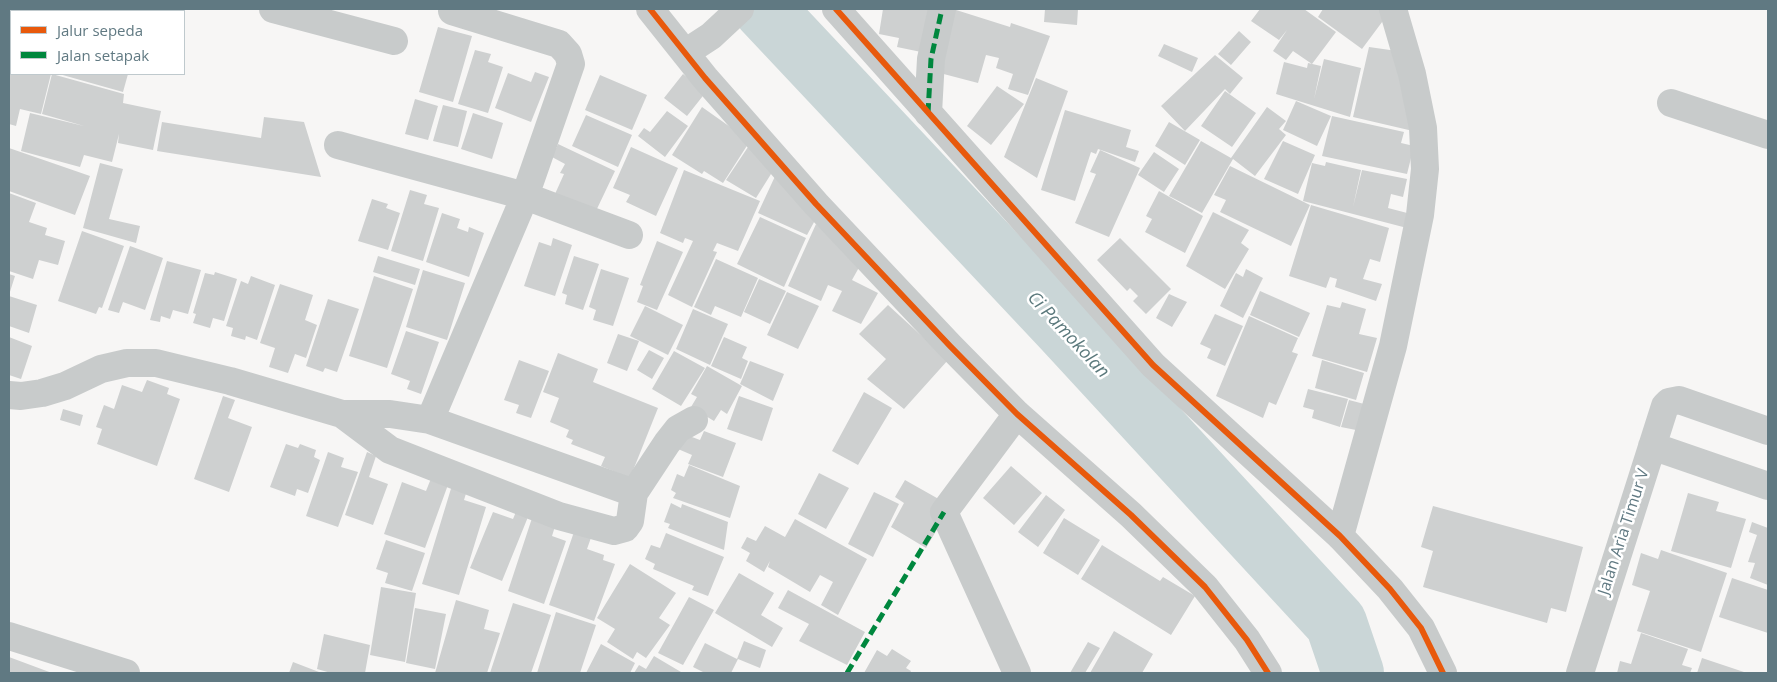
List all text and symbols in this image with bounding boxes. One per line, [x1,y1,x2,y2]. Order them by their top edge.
legend [10,10,185,75]
text: Jalur sepeda [57,20,143,40]
text: Jalan setapak [57,45,149,65]
water label: Ci Pamokolan [1023,287,1113,383]
street label: Jalan Aria Timur V [1595,466,1653,598]

